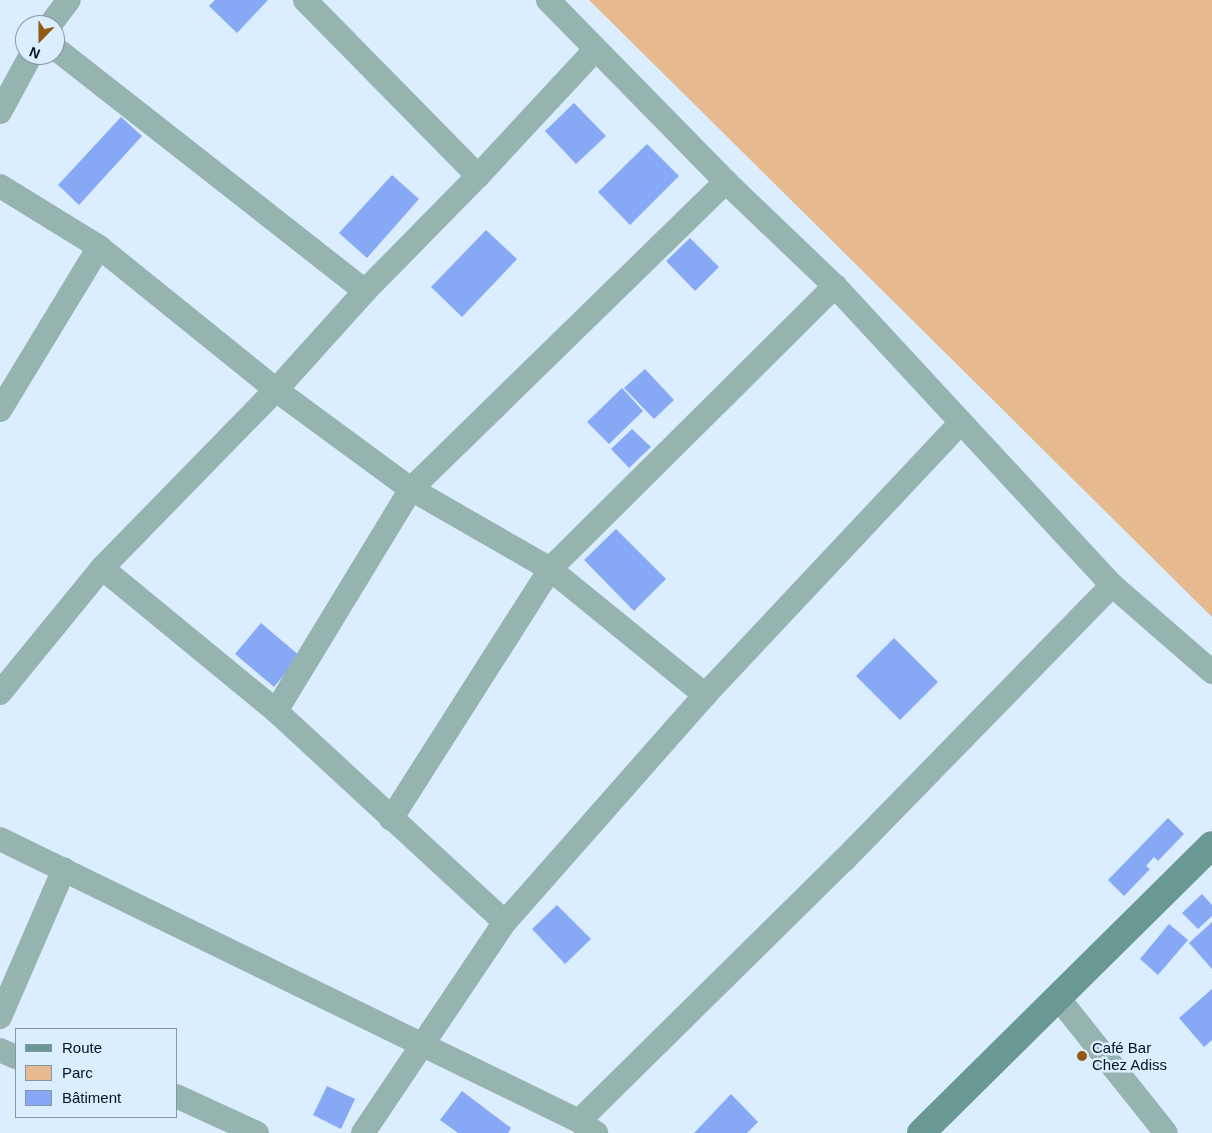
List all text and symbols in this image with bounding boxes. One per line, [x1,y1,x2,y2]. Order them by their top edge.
north arrow [15,15,65,65]
text: N [27,44,42,62]
legend [15,1028,178,1118]
place label: Café Bar Chez Adiss [1092,1038,1168,1073]
text: Route [62,1039,102,1056]
marker: Café Bar Chez Adiss [1076,1050,1088,1062]
text: Parc [62,1064,93,1081]
text: Bâtiment [62,1089,121,1106]

